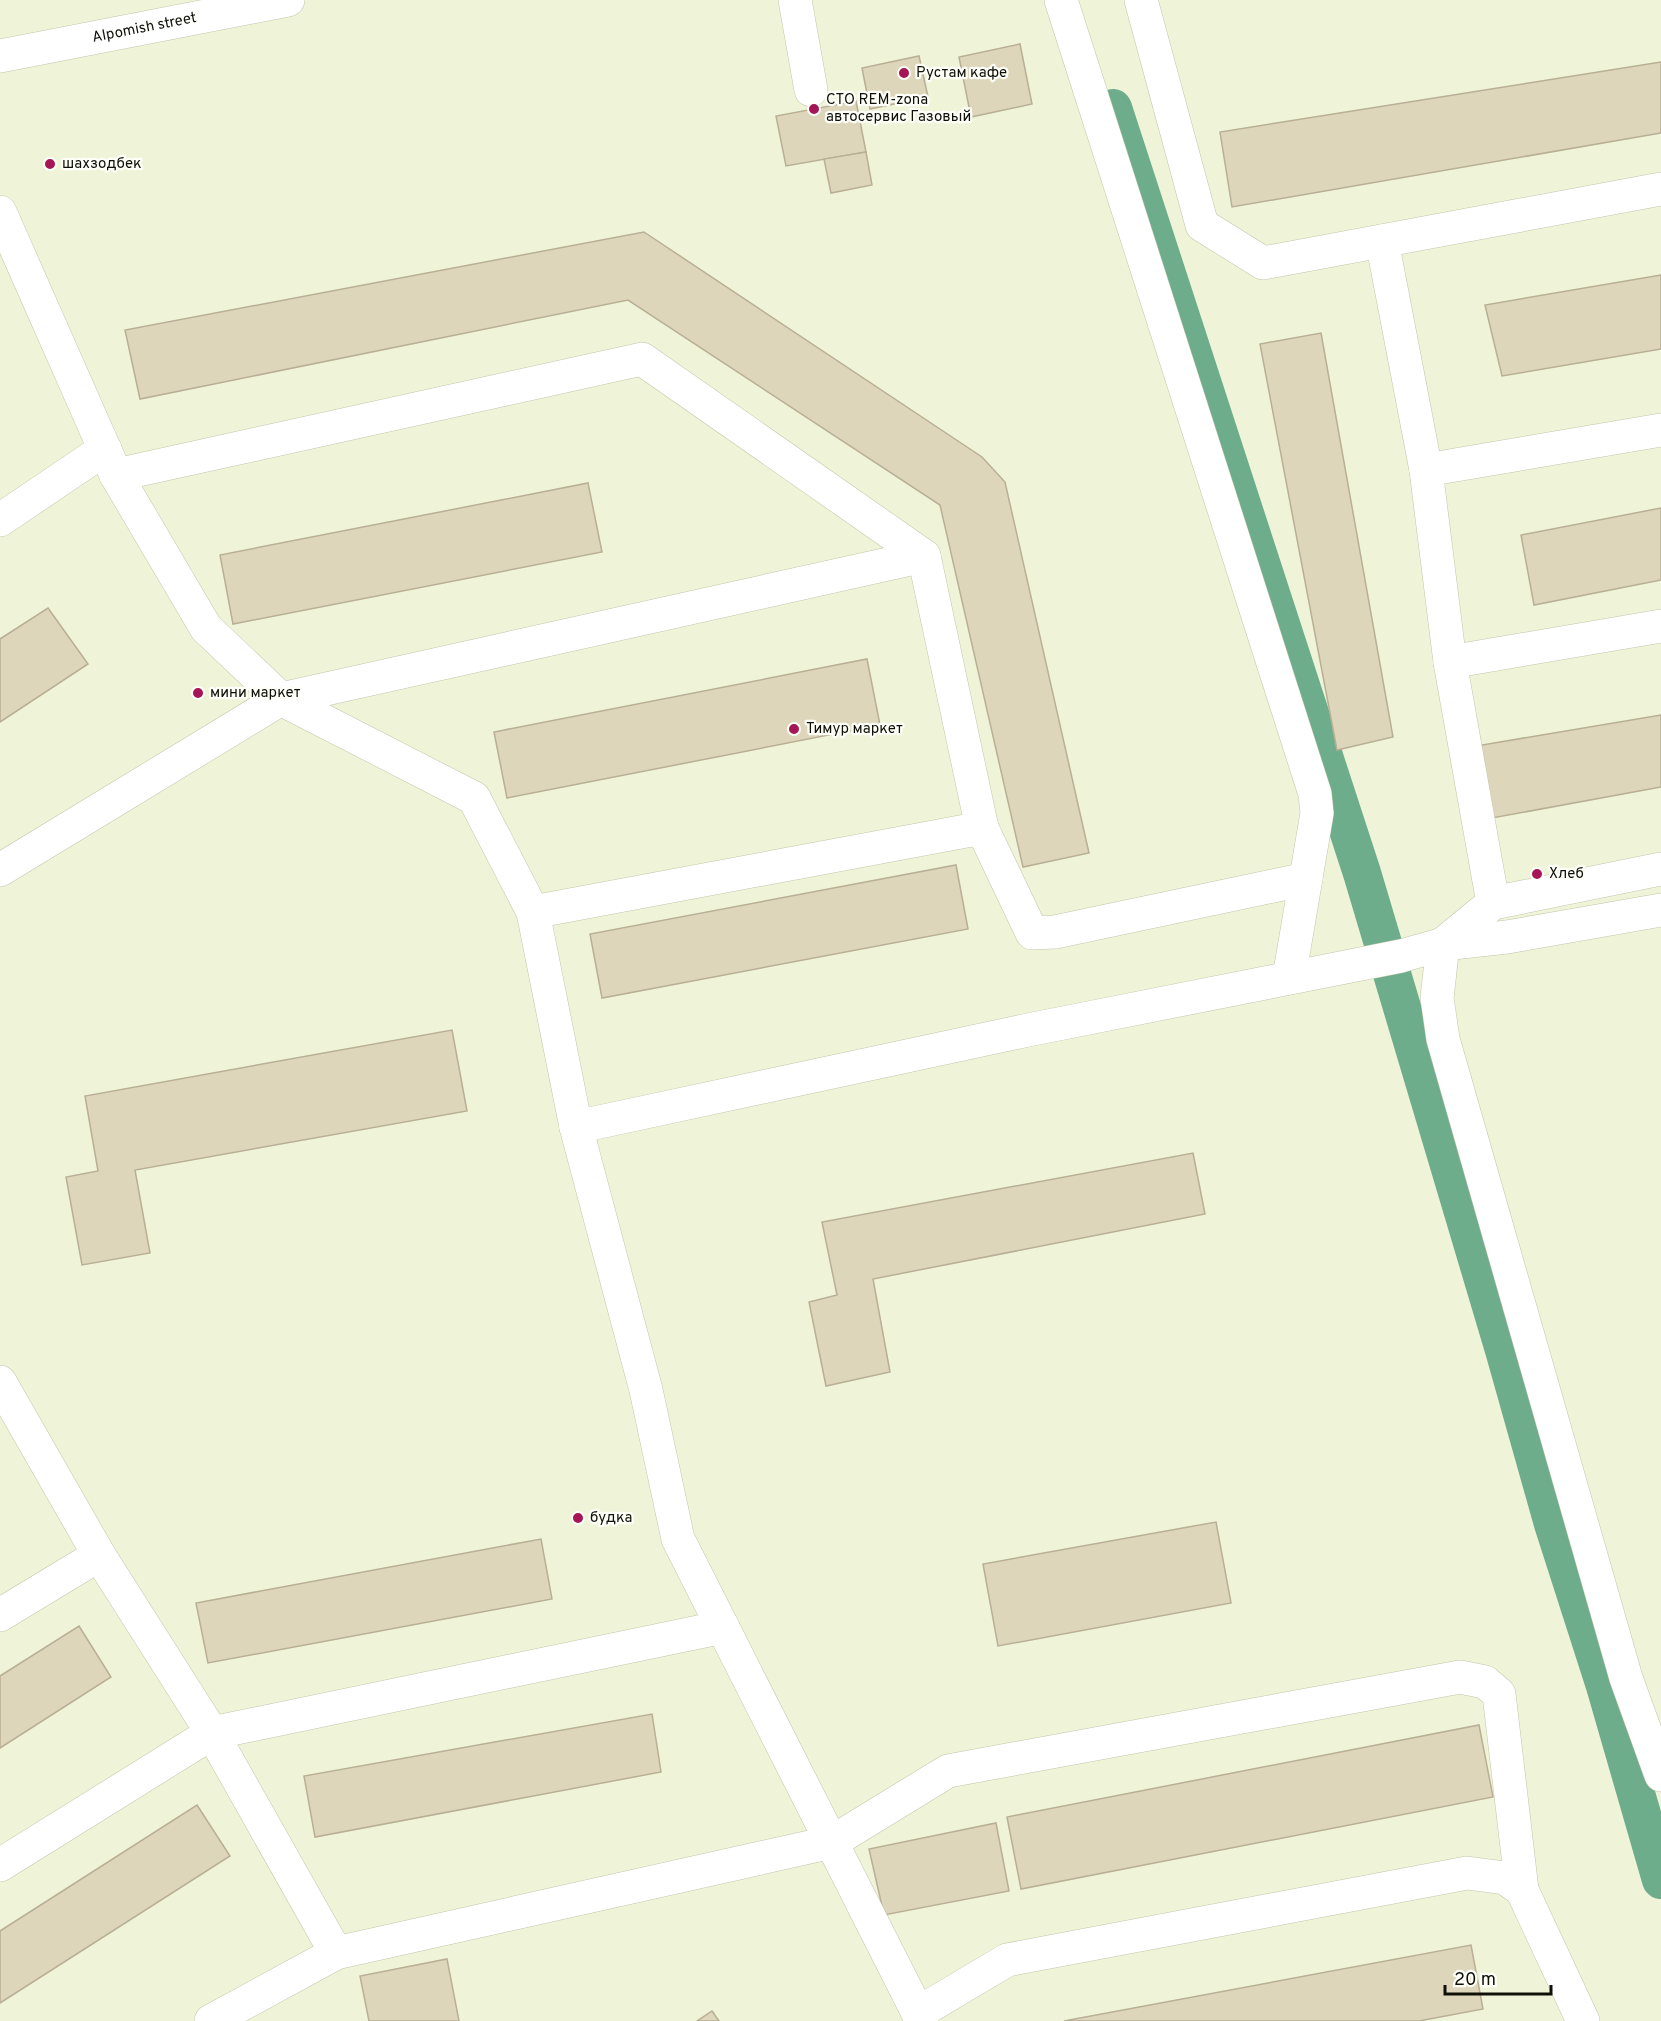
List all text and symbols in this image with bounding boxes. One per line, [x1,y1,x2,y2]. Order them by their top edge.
street label: Alpomish street [90,8,198,47]
place label: Рустам кафе [916,64,1007,83]
marker: Рустам кафе [897,66,911,80]
place label: СТО REM-zona автосервис Газовый [826,91,971,127]
marker: СТО REM-zona автосервис Газовый [807,102,821,116]
place label: шахзодбек [62,155,142,174]
marker: шахзодбек [43,157,57,171]
place label: мини маркет [210,684,301,703]
marker: мини маркет [191,686,205,700]
place label: Тимур маркет [806,720,903,739]
marker: Тимур маркет [787,722,801,736]
place label: Хлеб [1549,865,1584,884]
marker: Хлеб [1530,867,1544,881]
place label: будка [590,1509,632,1528]
marker: будка [571,1511,585,1525]
scale bar [1445,1958,1552,1996]
text: 20 m [1454,1969,1496,1992]

